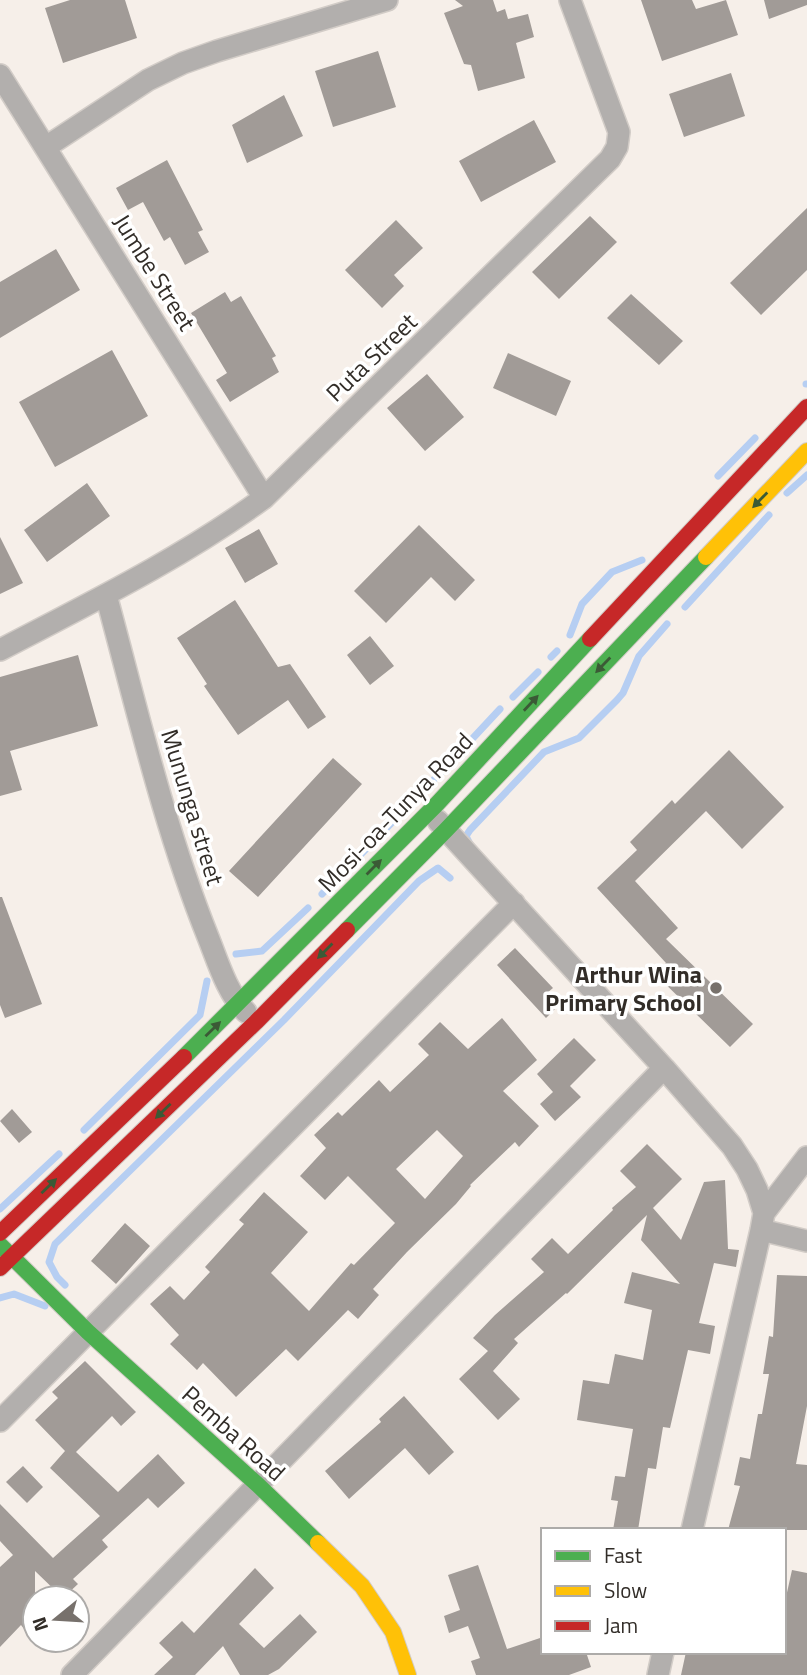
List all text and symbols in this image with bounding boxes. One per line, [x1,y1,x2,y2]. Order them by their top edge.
street label: Jumbe Street [105,207,205,338]
street label: Puta Street [317,304,425,410]
one-way arrow [752,491,768,508]
one-way arrow [594,656,611,673]
one-way arrow [523,695,539,712]
street label: Mosi-oa-Tunya Road [309,724,481,900]
street label: Mununga street [152,725,234,890]
one-way arrow [365,860,382,876]
one-way arrow [317,943,333,959]
place label: Arthur Wina Primary School [545,956,702,1020]
marker: Arthur Wina Primary School [708,980,724,996]
one-way arrow [204,1021,221,1037]
one-way arrow [155,1102,172,1118]
one-way arrow [40,1179,57,1195]
street label: Pemba Road [174,1377,294,1489]
legend [541,1528,786,1654]
text: Fast [604,1539,643,1571]
text: Slow [604,1574,647,1606]
north arrow [21,1584,91,1654]
text: Jam [604,1609,638,1641]
text: N [24,1614,55,1635]

